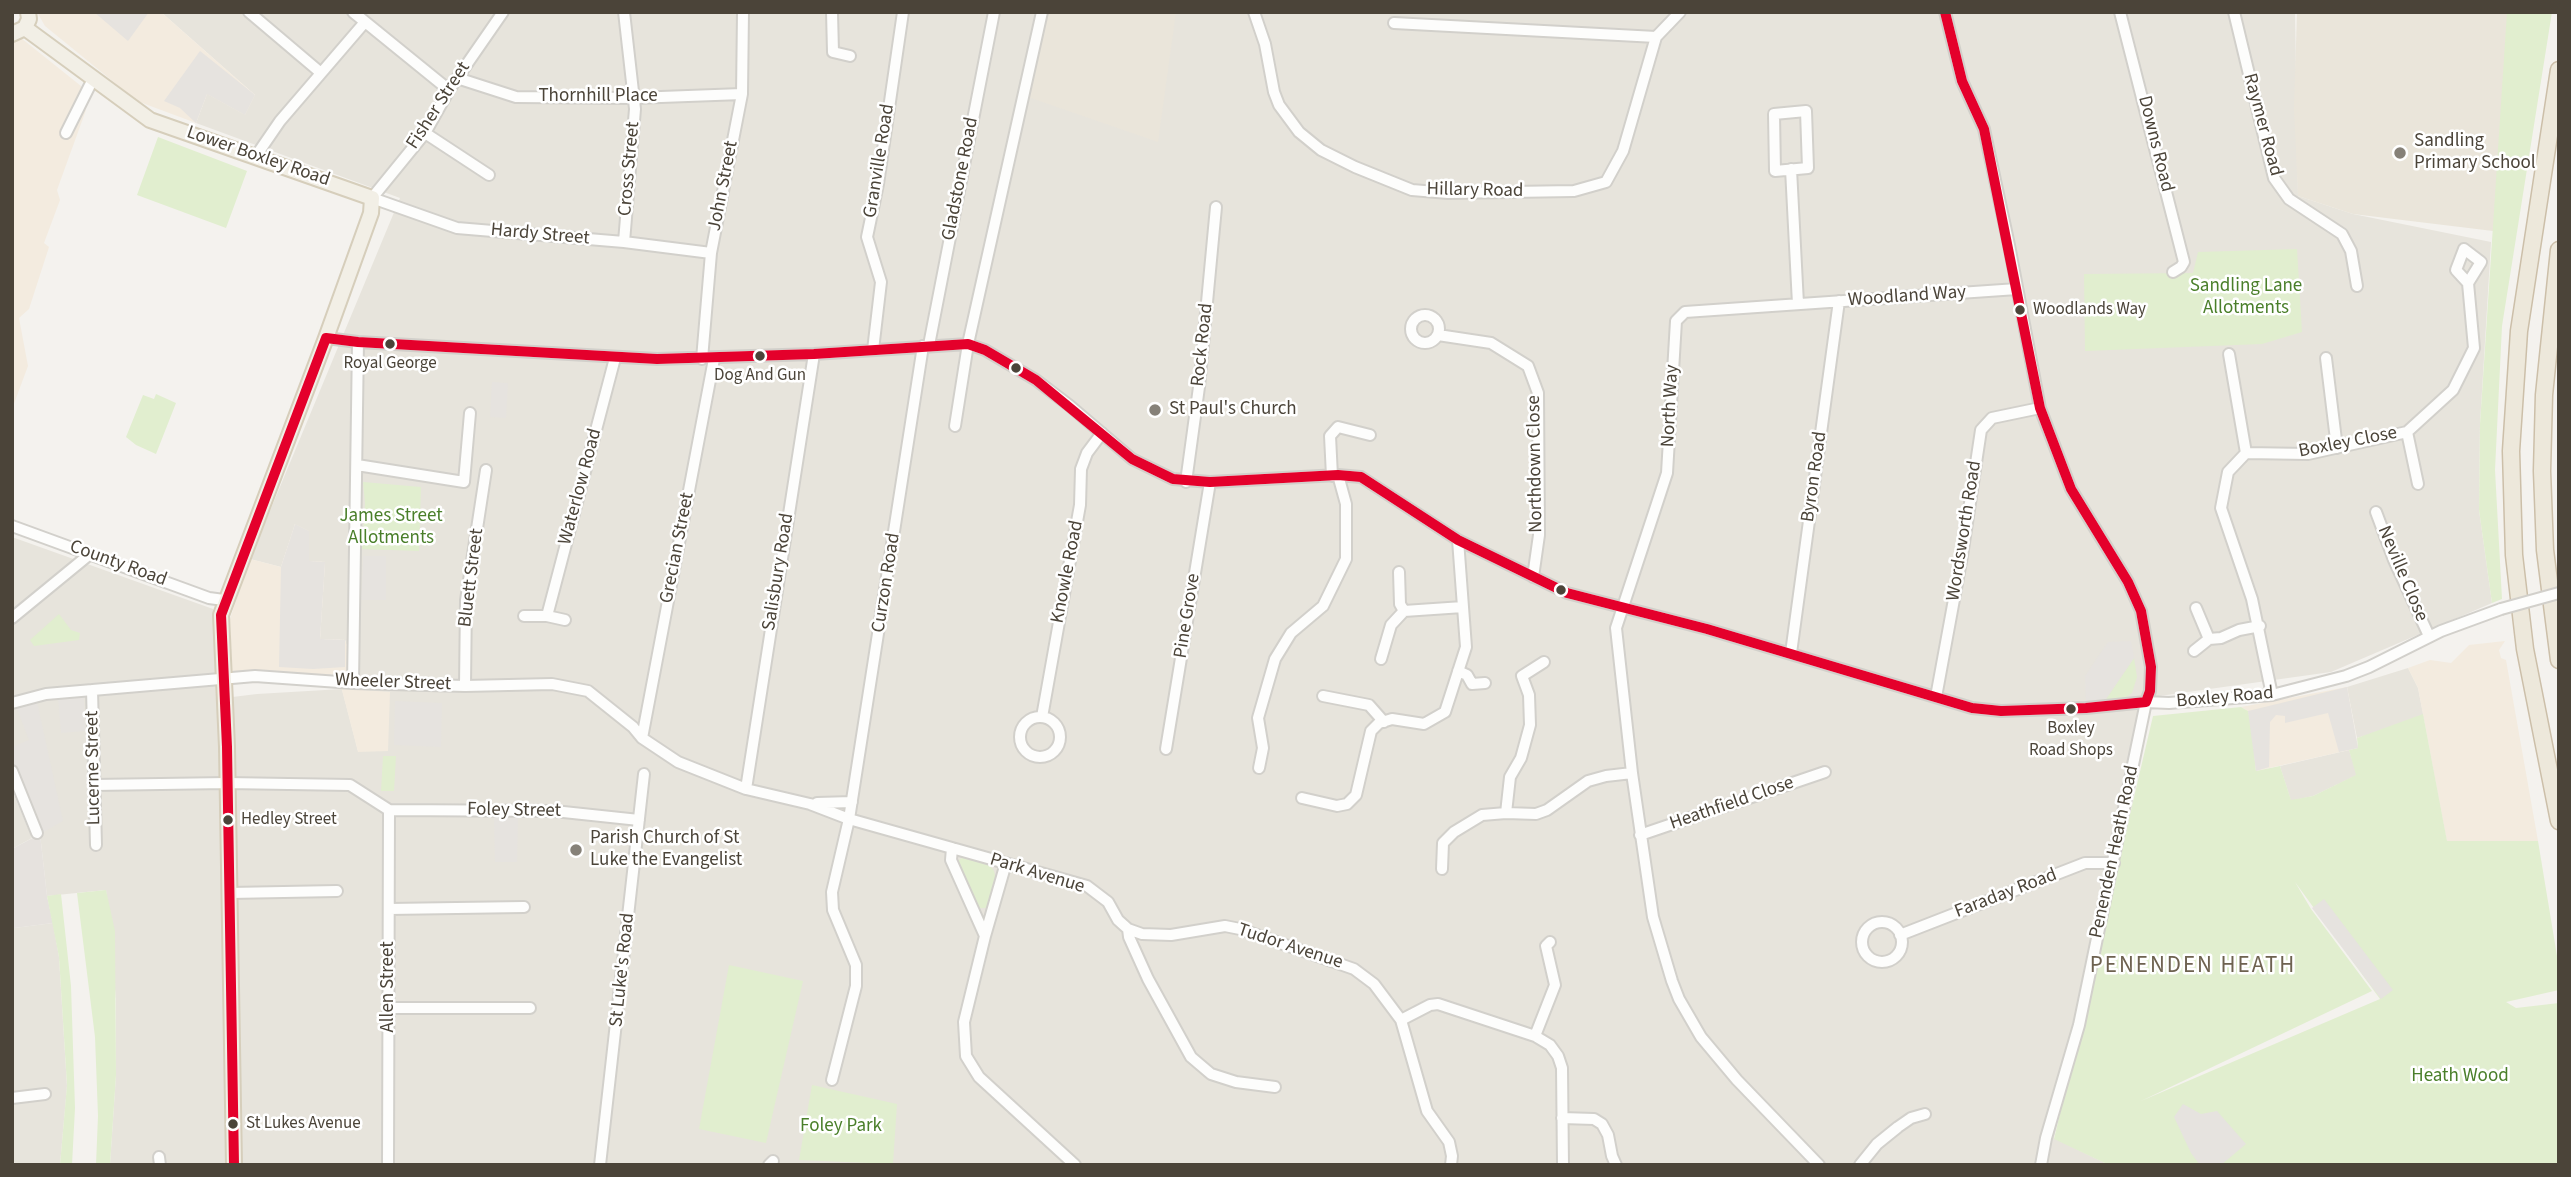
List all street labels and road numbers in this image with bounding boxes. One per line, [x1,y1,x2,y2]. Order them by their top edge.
street label: Fisher Street [402,58,476,154]
street label: Raymer Road [2237,71,2287,179]
street label: Thornhill Place [538,86,658,108]
street label: Downs Road [2132,93,2178,195]
street label: Granville Road [860,102,900,220]
street label: Gladstone Road [938,115,984,243]
street label: Cross Street [615,121,645,217]
street label: Lower Boxley Road [183,122,333,192]
street label: John Street [704,139,744,233]
street label: Hillary Road [1426,179,1524,203]
street label: Hardy Street [490,219,590,251]
street label: Woodland Way [1847,282,1967,312]
street label: Rock Road [1187,302,1219,388]
street label: North Way [1657,364,1685,448]
street label: Northdown Close [1523,395,1549,533]
street label: Boxley Close [2297,422,2399,464]
street label: Waterlow Road [555,426,607,548]
street label: Byron Road [1797,430,1833,524]
street label: Wordsworth Road [1943,459,1987,603]
street label: Grecian Street [656,491,700,605]
street label: Salisbury Road [758,512,800,632]
street label: Knowle Road [1047,519,1089,625]
street label: Neville Close [2372,523,2432,625]
street label: Bluett Street [455,527,489,629]
street label: Curzon Road [868,532,906,634]
street label: County Road [66,536,170,592]
street label: Pine Grove [1170,572,1206,660]
street label: Wheeler Street [334,670,452,696]
street label: Boxley Road [2175,682,2275,714]
street label: Lucerne Street [82,710,106,826]
street label: Penenden Heath Road [2086,763,2144,941]
street label: Heathfield Close [1667,772,1797,836]
street label: Foley Street [467,799,561,823]
street label: Park Avenue [987,849,1087,899]
street label: Faraday Road [1952,864,2060,924]
street label: St Luke's Road [606,912,640,1028]
street label: Tudor Avenue [1234,919,1346,975]
street label: Allen Street [378,941,400,1033]

